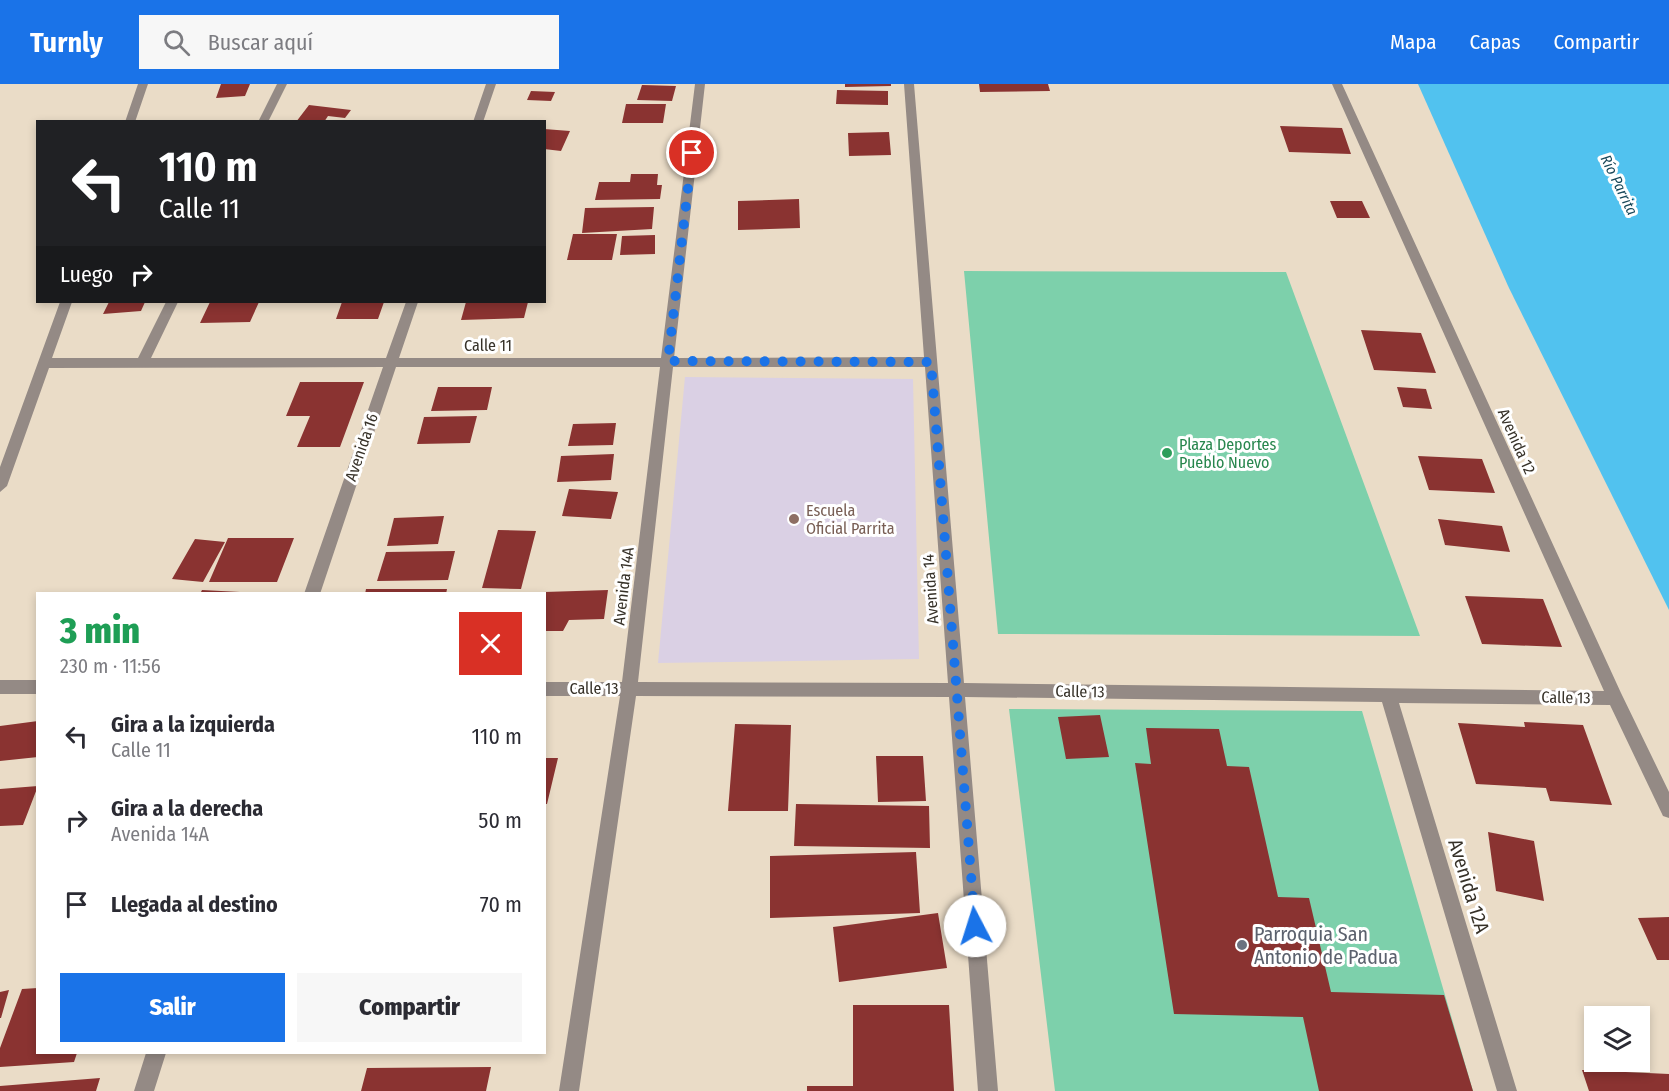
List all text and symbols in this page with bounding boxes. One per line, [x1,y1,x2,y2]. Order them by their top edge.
search box [139,15,559,69]
text: Turnly [30,26,103,59]
icon: search [160,26,193,59]
text: Buscar aquí [208,29,313,56]
text: Mapa [1390,29,1437,55]
text: Capas [1470,29,1520,55]
text: Compartir [1553,29,1639,55]
pin [666,127,717,178]
icon: arrive [675,136,708,169]
text: 110 m [159,142,258,192]
icon: left [60,144,138,222]
water label: Río Parrita [1597,152,1641,218]
text: Calle 11 [159,193,240,225]
icon: right [125,258,158,291]
text: Luego [60,261,113,288]
street label: Calle 11 [464,336,512,355]
street label: Avenida 12 [1494,406,1539,477]
street label: Avenida 16 [341,411,382,483]
place label: Plaza Deportes Pueblo Nuevo [1179,435,1277,472]
marker: Plaza Deportes Pueblo Nuevo [1160,446,1174,460]
place label: Escuela Oficial Parrita [806,501,895,538]
marker: Escuela Oficial Parrita [787,512,801,526]
street label: Avenida 14A [609,545,638,626]
street label: Avenida 14 [919,553,942,625]
text: 3 min [60,609,140,653]
button: close [459,612,522,675]
text: 230 m · 11:56 [60,654,161,678]
street label: Calle 13 [569,679,619,698]
street label: Calle 13 [1055,682,1105,701]
street label: Calle 13 [1541,688,1591,707]
text: Gira a la izquierda [111,711,275,738]
icon: left [60,720,93,753]
text: 110 m [472,723,522,750]
text: Calle 11 [111,738,171,762]
text: Gira a la derecha [111,795,263,822]
icon: right [60,804,93,837]
text: 50 m [478,807,522,834]
text: Avenida 14A [111,822,209,846]
street label: Avenida 12A [1443,836,1495,936]
icon: arrive [60,888,93,921]
text: Llegada al destino [111,891,278,918]
text: 70 m [480,891,522,918]
position arrow [943,894,1007,958]
place label: Parroquia San Antonio de Padua [1254,922,1398,969]
marker: Parroquia San Antonio de Padua [1235,938,1249,952]
button: Salir [60,973,285,1042]
button: Compartir [297,973,522,1042]
map controls [1584,1006,1650,1072]
button: layers [1584,1006,1650,1072]

